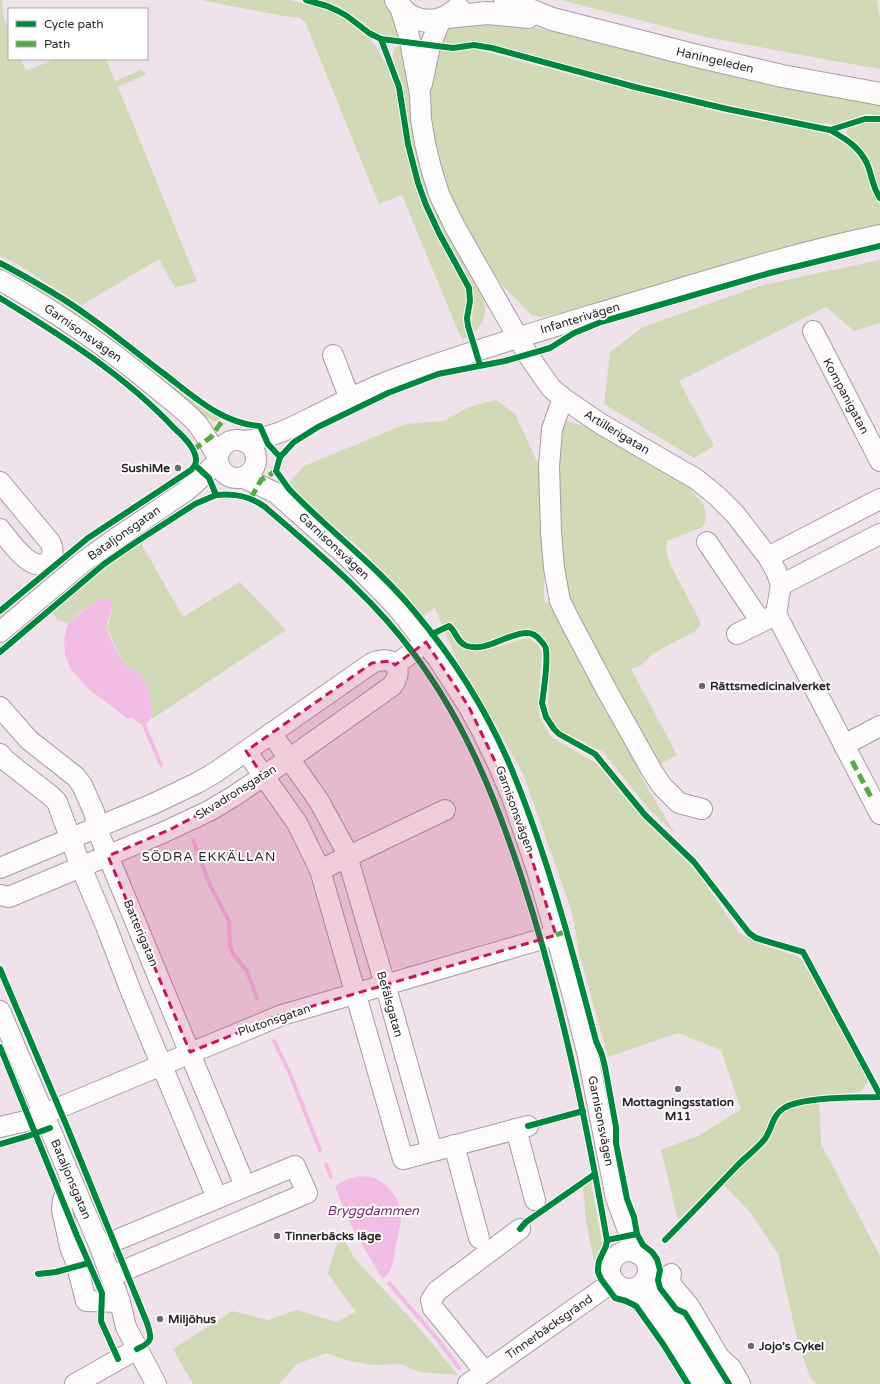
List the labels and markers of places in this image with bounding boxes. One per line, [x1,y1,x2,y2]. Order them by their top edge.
place label: SushiMe [121,461,170,475]
marker: SushiMe [173,463,183,473]
place label: Rättsmedicinalverket [710,679,831,693]
marker: Rättsmedicinalverket [697,681,707,691]
marker: Mottagningsstation M11 [673,1084,683,1094]
place label: Mottagningsstation M11 [622,1095,734,1123]
place label: Tinnerbäcks läge [284,1229,382,1244]
marker: Tinnerbäcks läge [272,1231,282,1241]
place label: Miljöhus [168,1312,216,1327]
marker: Miljöhus [155,1314,165,1324]
place label: Jojo’s Cykel [758,1339,824,1354]
marker: Jojo’s Cykel [746,1341,756,1351]

